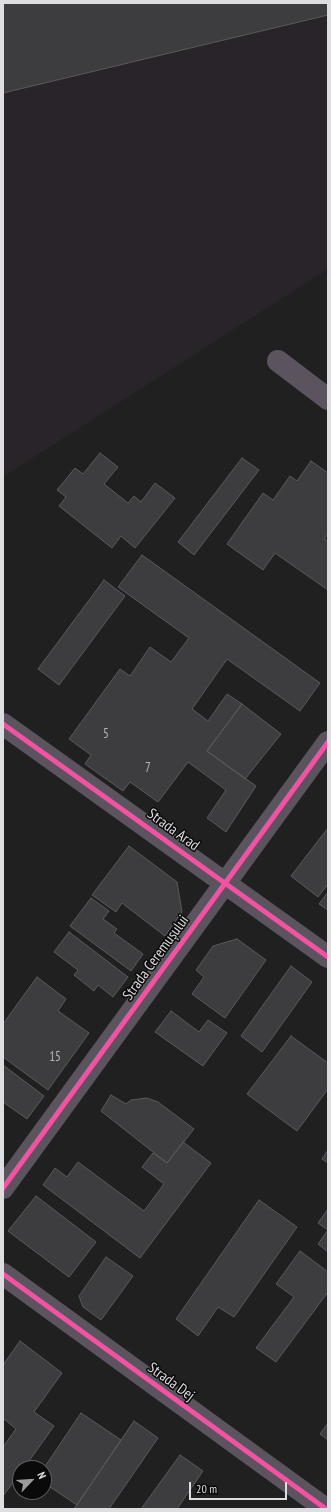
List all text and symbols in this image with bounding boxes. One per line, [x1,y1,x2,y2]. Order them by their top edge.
house number: 5 [103,726,109,742]
house number: 7 [145,760,151,776]
street label: Strada Arad [143,805,203,855]
street label: Strada Ceremușului [119,912,193,1004]
house number: 15 [49,1049,61,1065]
street label: Strada Dej [144,1359,198,1405]
north arrow [12,1460,52,1500]
text: N [34,1470,50,1481]
scale bar [191,1474,289,1500]
text: 20 m [196,1481,217,1496]

